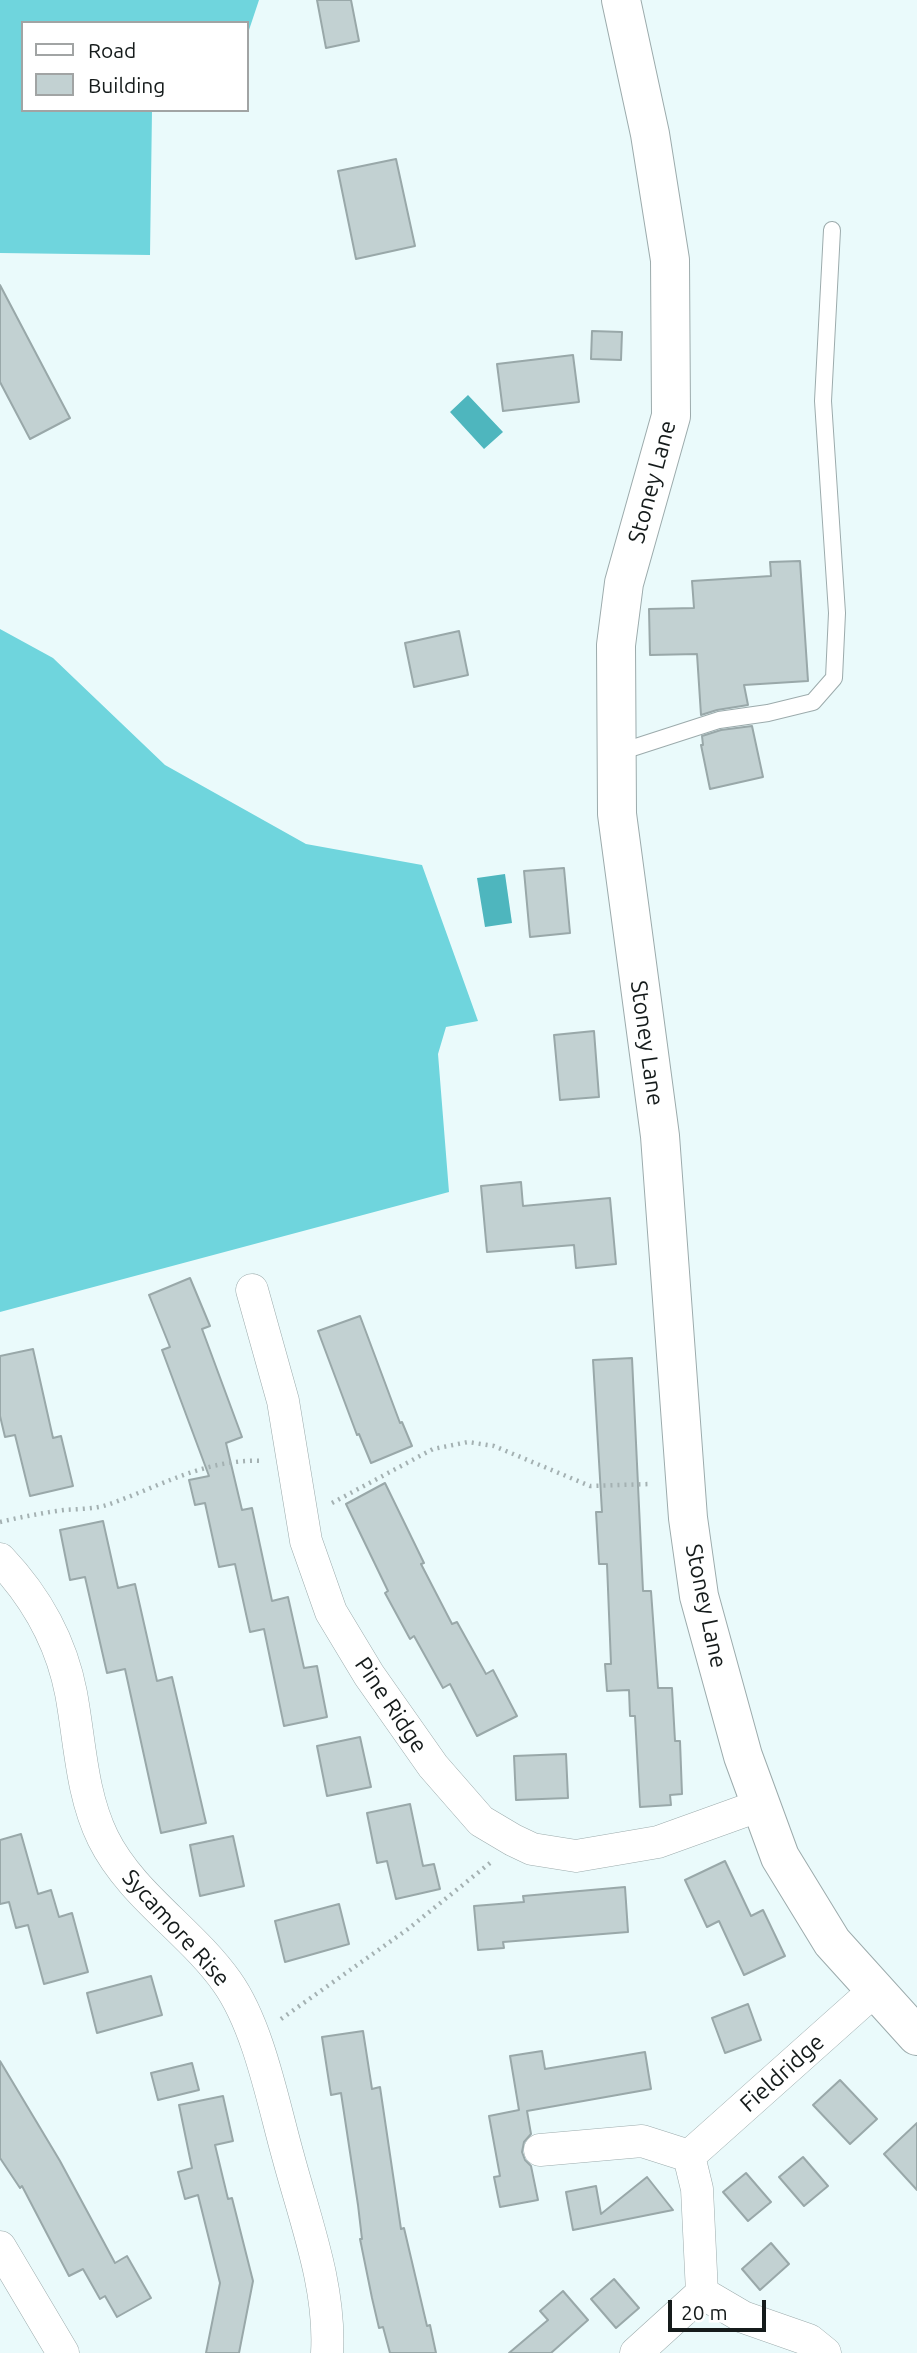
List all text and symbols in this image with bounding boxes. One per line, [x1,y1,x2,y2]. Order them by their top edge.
legend [21,21,248,112]
text: Road [88,38,136,62]
text: Building [88,73,165,97]
street label: Stoney Lane [622,418,682,546]
street label: Stoney Lane [625,979,669,1107]
street label: Stoney Lane [679,1541,733,1671]
street label: Pine Ridge [349,1652,433,1758]
street label: Sycamore Rise [116,1864,236,1992]
street label: Fieldridge [734,2028,830,2118]
scale bar [672,2286,770,2330]
text: 20 m [681,2300,728,2324]

